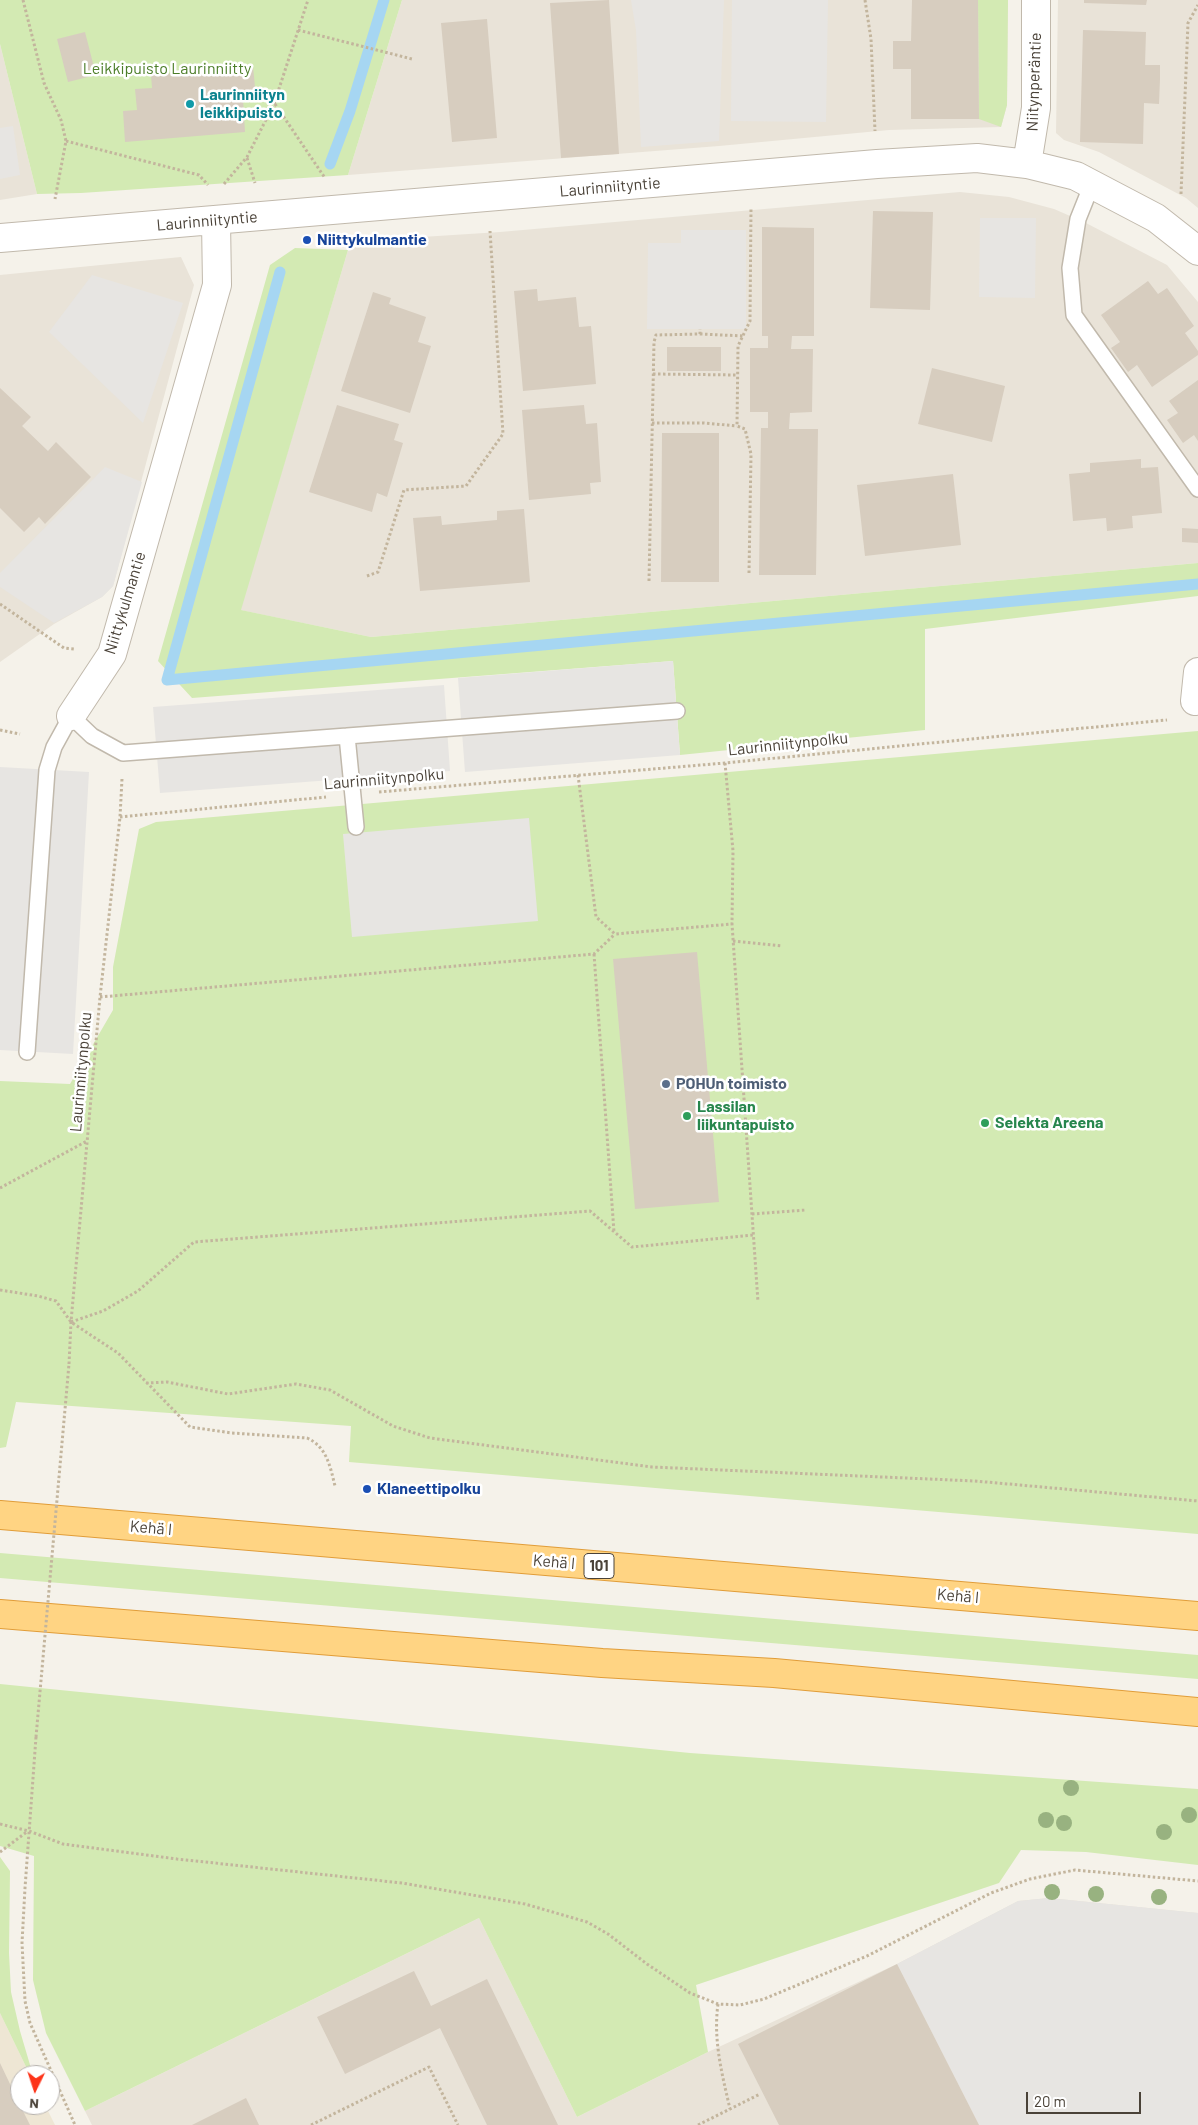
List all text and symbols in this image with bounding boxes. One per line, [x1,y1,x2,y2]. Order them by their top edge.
street label: Niitynperäntie [1023,32,1045,132]
park label: Leikkipuisto Laurinniitty [83,59,251,79]
place label: Laurinniityn leikkipuisto [200,85,285,123]
marker: Laurinniityn leikkipuisto [184,98,196,110]
street label: Laurinniityntie [559,173,661,201]
street label: Laurinniityntie [156,207,258,235]
place label: Niittykulmantie [317,230,427,250]
marker: Niittykulmantie [301,234,313,246]
street label: Niittykulmantie [100,549,150,657]
street label: Laurinniitynpolku [727,728,849,760]
street label: Laurinniitynpolku [323,764,445,794]
street label: Laurinniitynpolku [66,1011,96,1133]
place label: POHUn toimisto [676,1074,787,1094]
marker: POHUn toimisto [660,1078,672,1090]
place label: Lassilan liikuntapuisto [697,1097,794,1135]
marker: Lassilan liikuntapuisto [681,1110,693,1122]
place label: Selekta Areena [995,1113,1103,1133]
marker: Selekta Areena [979,1117,991,1129]
place label: Klaneettipolku [377,1479,481,1499]
marker: Klaneettipolku [361,1483,373,1495]
street label: Kehä I [129,1517,173,1539]
street label: Kehä I [532,1551,576,1573]
road number: 101 [584,1554,614,1578]
street label: Kehä I [936,1585,980,1607]
north arrow [10,2065,60,2115]
scale bar [1028,2082,1143,2114]
text: 20 m [1034,2092,1066,2110]
text: N [29,2096,39,2113]

